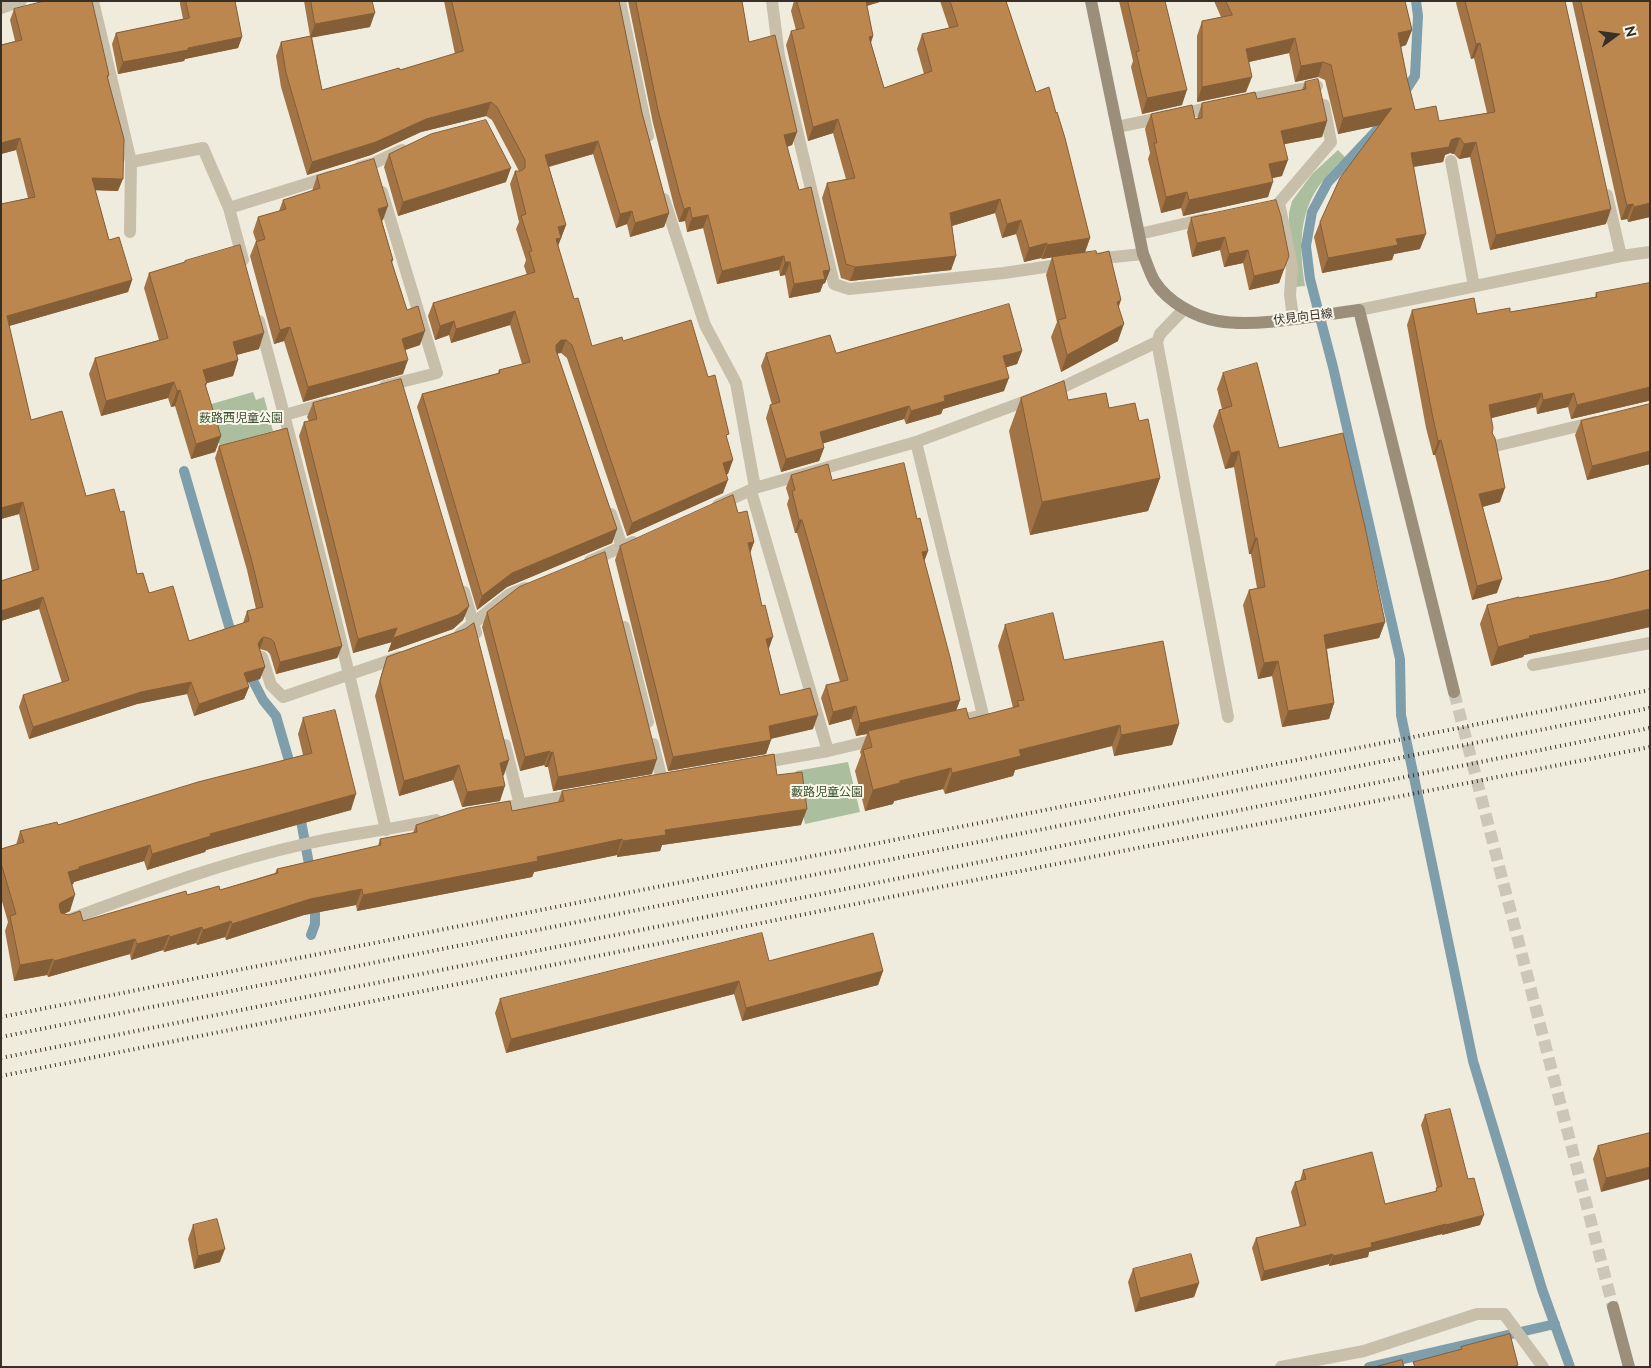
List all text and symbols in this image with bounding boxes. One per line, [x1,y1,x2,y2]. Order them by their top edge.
north arrow [1591,10,1641,60]
text: N [1621,24,1640,38]
street label: 伏見向日線 [1272,306,1334,328]
park label: 薮路西児童公園 [199,411,283,425]
park label: 藪路児童公園 [791,785,863,799]

